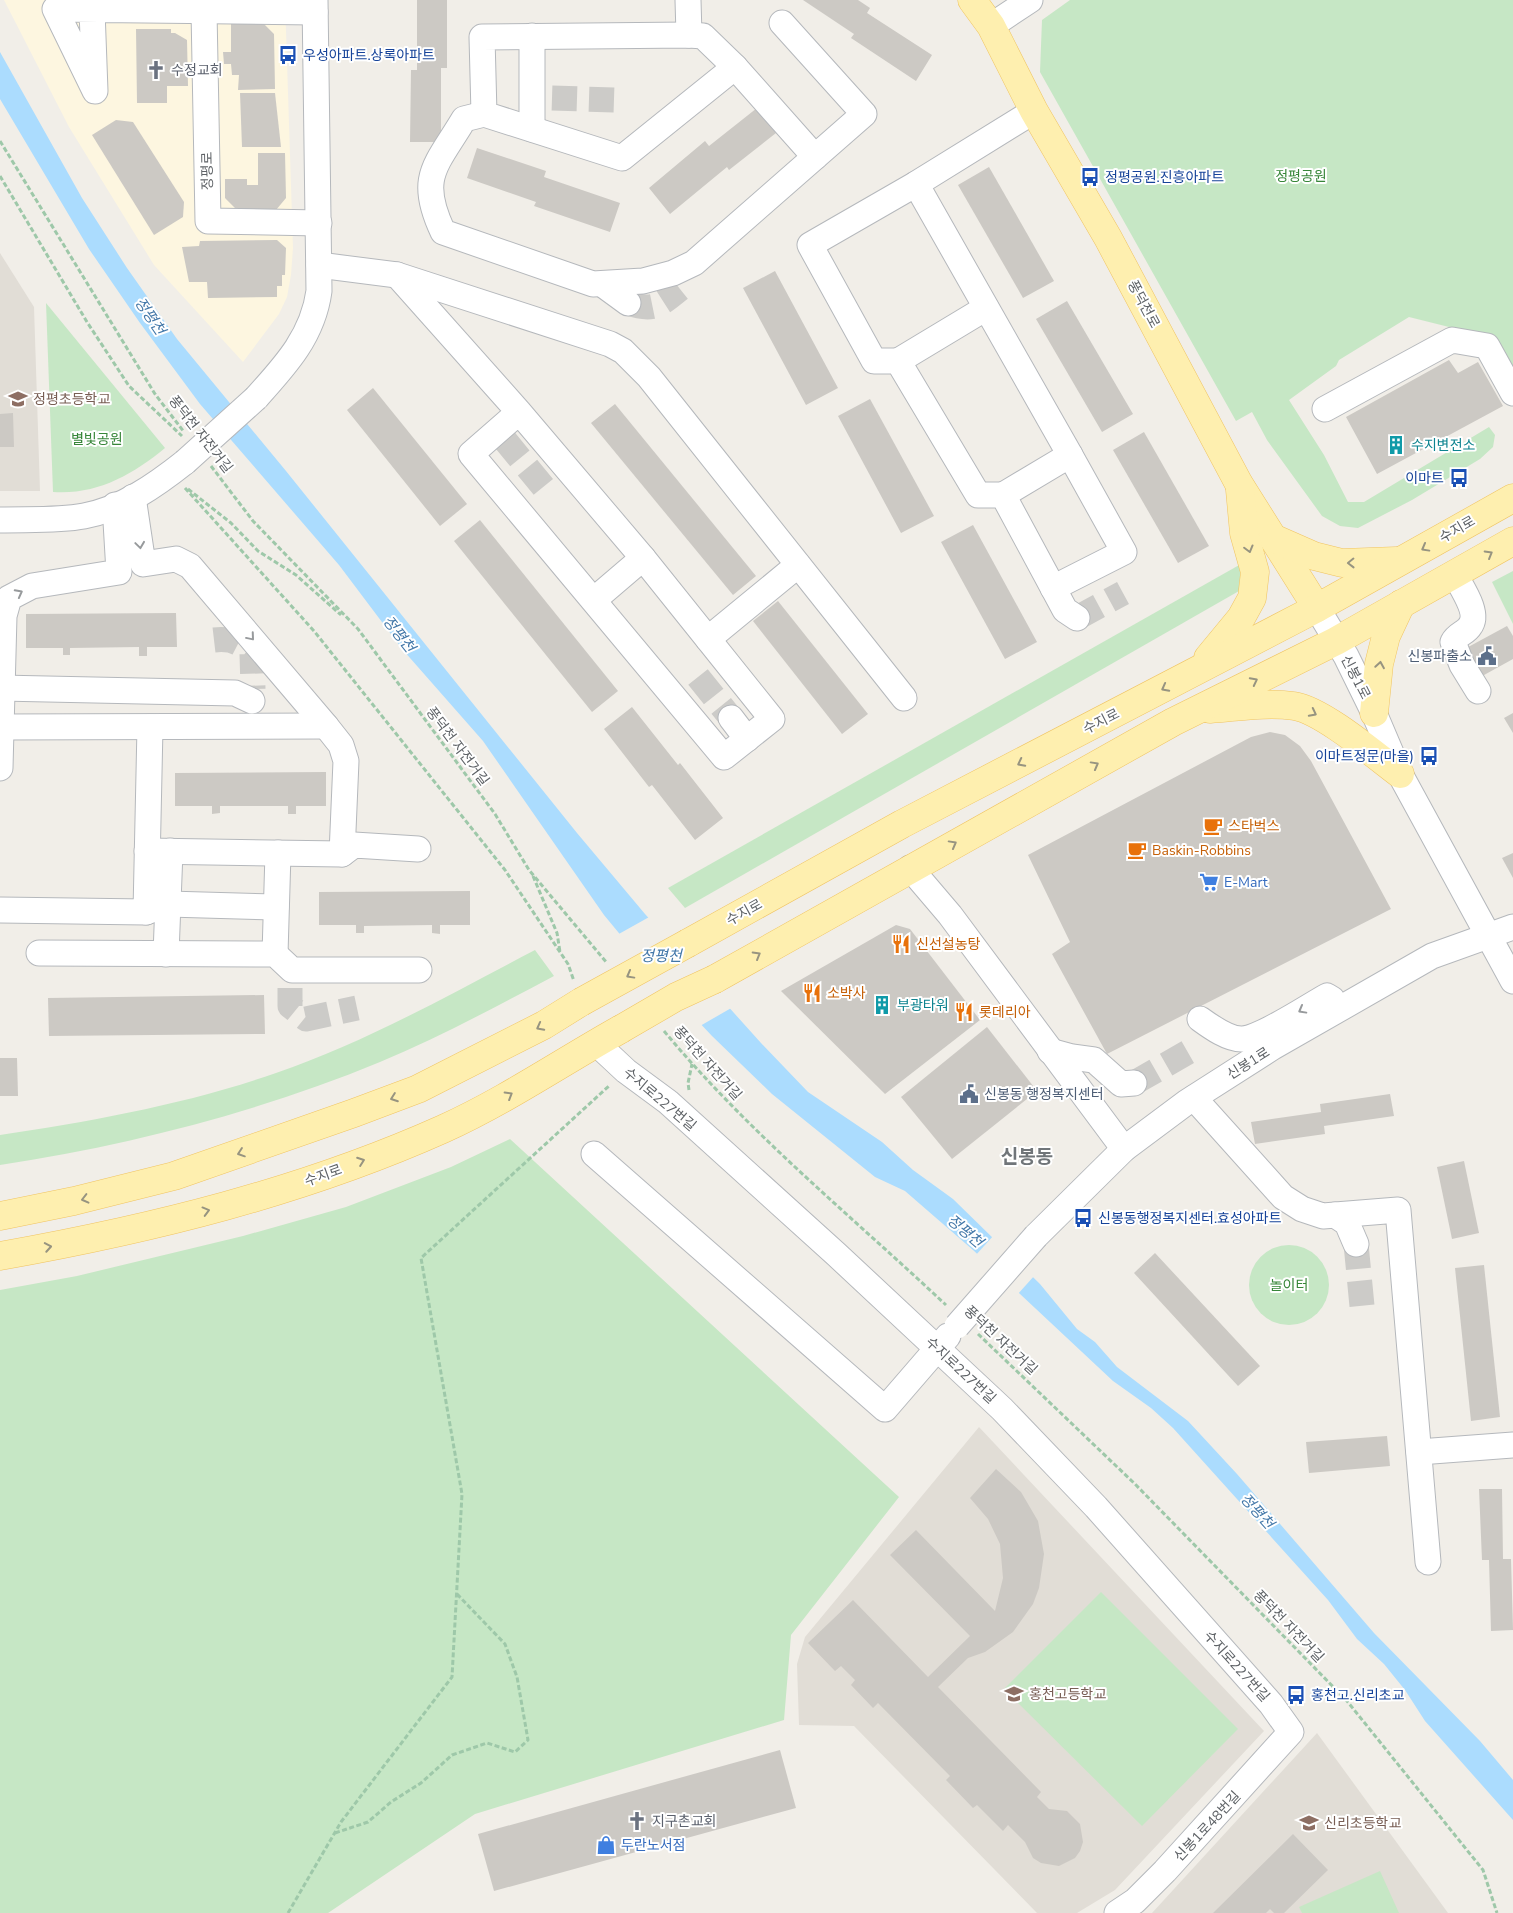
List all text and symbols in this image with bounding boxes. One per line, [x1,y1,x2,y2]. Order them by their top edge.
bus stop icon: 우성아파트.상록아파트 [277,44,299,66]
place label: 우성아파트.상록아파트 [303,46,435,65]
church icon: 수정교회 [145,59,167,81]
place label: 수정교회 [171,61,223,80]
street label: 정평로 [198,151,217,190]
bus stop icon: 정평공원.진흥아파트 [1079,166,1101,188]
park label: 정평공원 [1275,167,1327,186]
place label: 정평공원.진흥아파트 [1105,168,1224,187]
street label: 풍덕천로 [1123,277,1164,332]
water label: 정평천 [130,293,171,341]
school or university icon: 정평초등학교 [7,388,29,410]
place label: 정평초등학교 [33,390,110,409]
street label: 풍덕천 자전거길 [164,392,237,477]
park label: 별빛공원 [71,430,123,449]
building icon: 수지변전소 [1385,434,1407,456]
place label: 수지변전소 [1411,436,1476,455]
bus stop icon: 이마트 [1448,467,1470,489]
place label: 이마트 [1405,469,1444,488]
street label: 수지로 [1436,511,1479,547]
one-way arrow [135,541,145,549]
one-way arrow [1421,542,1430,552]
one-way arrow [1243,545,1253,553]
one-way arrow [1484,550,1493,560]
one-way arrow [1347,557,1355,568]
one-way arrow [14,589,23,599]
water label: 정평천 [378,612,421,658]
one-way arrow [245,631,254,640]
public building icon: 신봉파출소 [1476,645,1498,667]
place label: 신봉파출소 [1408,647,1472,666]
street label: 신봉1로 [1336,652,1375,703]
one-way arrow [1374,660,1384,669]
one-way arrow [1249,677,1258,687]
one-way arrow [1161,682,1170,692]
street label: 풍덕천 자전거길 [422,703,493,789]
street label: 수지로 [1080,704,1123,739]
one-way arrow [1308,707,1317,717]
bus stop icon: 이마트정문(마을) [1418,745,1440,767]
place label: 이마트정문(마을) [1315,747,1414,766]
one-way arrow [1017,757,1026,767]
one-way arrow [1090,762,1099,772]
cafe icon: 스타벅스 [1202,815,1224,837]
place label: 스타벅스 [1228,817,1280,836]
cafe icon: Baskin-Robbins [1126,839,1148,861]
one-way arrow [948,841,957,851]
place label: Baskin-Robbins [1152,841,1251,860]
supermarket icon: E-Mart [1198,871,1220,893]
place label: E-Mart [1224,873,1268,892]
street label: 수지로 [723,895,766,930]
restaurant icon: 신선설농탕 [890,933,912,955]
place label: 신선설농탕 [916,935,981,954]
water label: 정평천 [640,946,684,966]
one-way arrow [752,951,761,961]
one-way arrow [626,969,635,979]
restaurant icon: 소박사 [801,982,823,1004]
place label: 소박사 [827,984,866,1003]
building icon: 부광타워 [871,994,893,1016]
place label: 부광타워 [897,996,949,1015]
restaurant icon: 롯데리아 [953,1001,975,1023]
place label: 롯데리아 [979,1003,1031,1022]
one-way arrow [1299,1004,1308,1014]
one-way arrow [536,1021,545,1031]
street label: 풍덕천 자전거길 [669,1022,746,1105]
street label: 신봉1로 [1223,1043,1273,1084]
street label: 수지로227번길 [619,1063,700,1135]
public building icon: 신봉동 행정복지센터 [958,1083,980,1105]
place label: 신봉동 행정복지센터 [984,1085,1104,1104]
one-way arrow [503,1091,512,1101]
one-way arrow [390,1092,398,1102]
district label: 신봉동 [1001,1144,1053,1170]
one-way arrow [237,1147,245,1157]
one-way arrow [356,1157,365,1167]
street label: 수지로 [302,1160,345,1191]
one-way arrow [81,1193,89,1203]
one-way arrow [202,1206,211,1217]
bus stop icon: 신봉동행정복지센터.효성아파트 [1072,1207,1094,1229]
place label: 신봉동행정복지센터.효성아파트 [1098,1209,1282,1228]
water label: 정평천 [943,1210,989,1253]
one-way arrow [44,1243,52,1253]
park label: 놀이터 [1270,1276,1308,1295]
street label: 풍덕천 자전거길 [960,1301,1041,1379]
street label: 수지로227번길 [921,1333,1000,1408]
water label: 정평천 [1236,1489,1280,1535]
street label: 풍덕천 자전거길 [1249,1586,1328,1667]
street label: 수지로227번길 [1200,1627,1274,1706]
school or university icon: 홍천고등학교 [1003,1683,1025,1705]
bus stop icon: 홍천고.신리초교 [1285,1684,1307,1706]
place label: 홍천고등학교 [1029,1685,1106,1704]
place label: 홍천고.신리초교 [1311,1686,1404,1705]
street label: 신봉1로48번길 [1170,1787,1245,1866]
church icon: 지구촌교회 [626,1810,648,1832]
place label: 지구촌교회 [652,1812,716,1831]
school or university icon: 신리초등학교 [1298,1812,1320,1834]
place label: 신리초등학교 [1324,1814,1401,1833]
shop icon: 두란노서점 [595,1834,617,1856]
place label: 두란노서점 [621,1836,685,1855]

